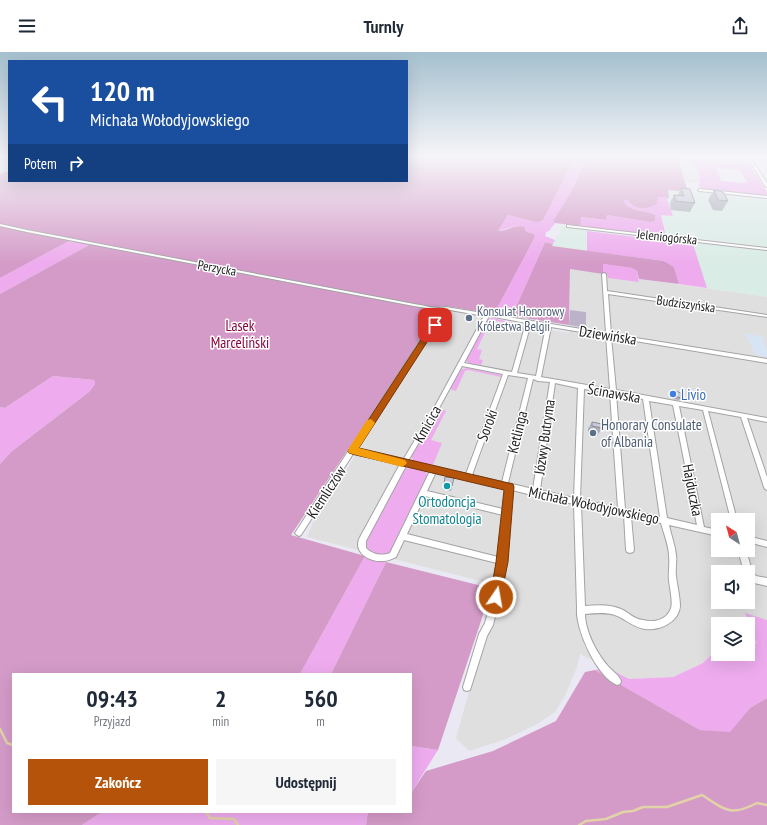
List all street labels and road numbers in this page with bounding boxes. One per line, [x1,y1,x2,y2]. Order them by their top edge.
street label: Jeleniogórska [635,225,698,249]
street label: Perzycka [196,256,238,280]
street label: Budziszyńska [656,291,716,317]
street label: Dziewińska [578,321,638,349]
street label: Ścinawska [586,379,642,407]
street label: Józwy Butryma [529,398,559,477]
street label: Kmicica [409,402,445,446]
street label: Soroki [473,406,501,444]
street label: Ketlinga [503,409,531,455]
street label: Kiemliczów [302,462,350,522]
street label: Hajduczka [679,462,707,518]
street label: Michała Wołodyjowskiego [527,482,661,528]

